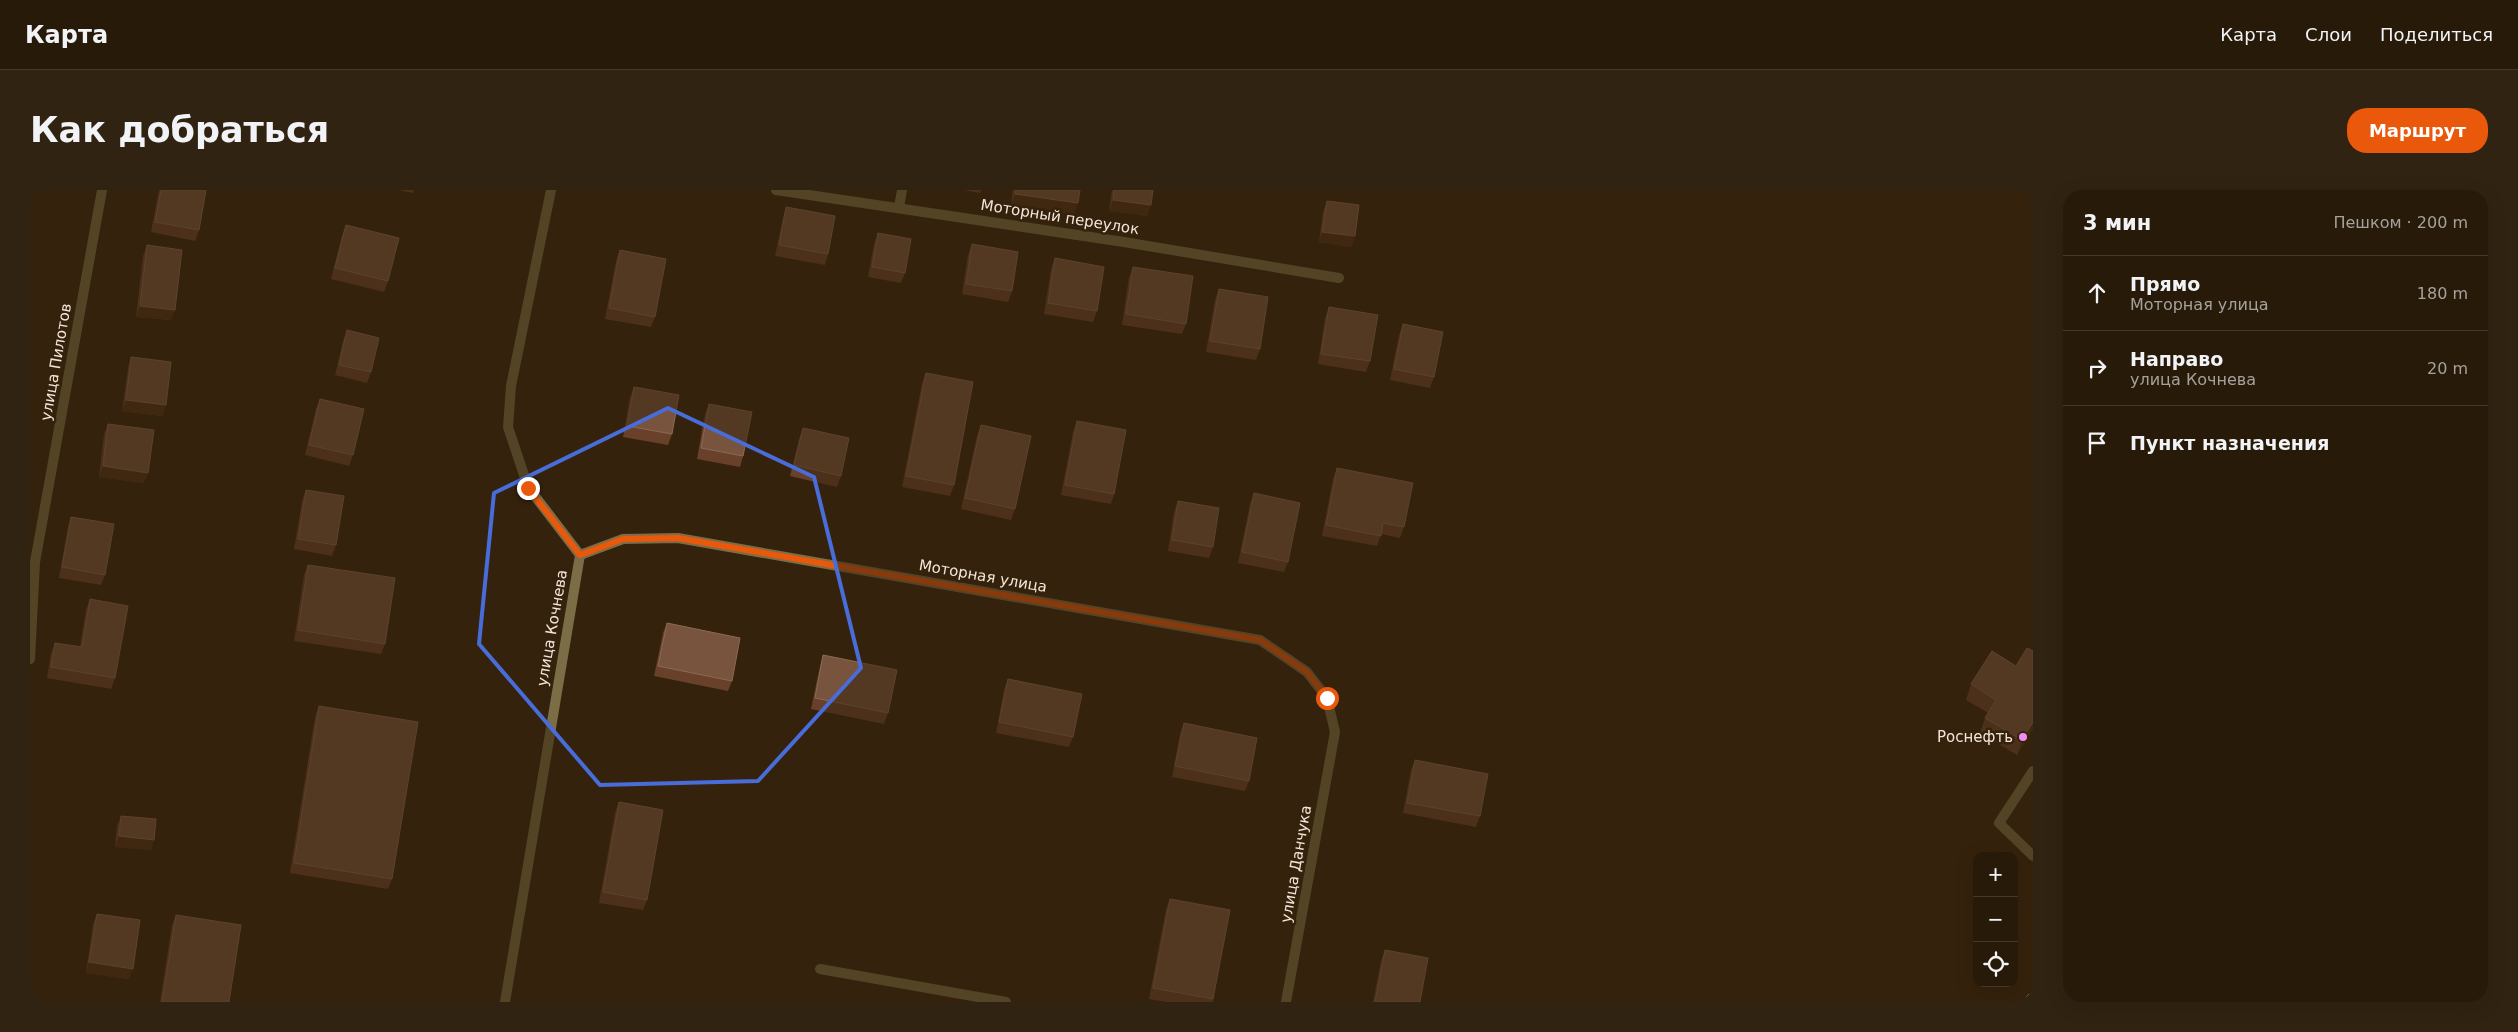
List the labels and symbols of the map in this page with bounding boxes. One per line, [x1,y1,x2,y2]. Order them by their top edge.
street label: Моторный переулок [979,196,1141,238]
street label: улица Пилотов [37,302,75,422]
route end [517,477,540,500]
street label: Моторная улица [917,556,1049,596]
street label: улица Кочнева [533,568,571,688]
route start [1316,687,1339,710]
place label: Роснефть [1937,728,2013,746]
marker: Роснефть [2017,731,2029,743]
street label: улица Данчука [1277,804,1315,924]

